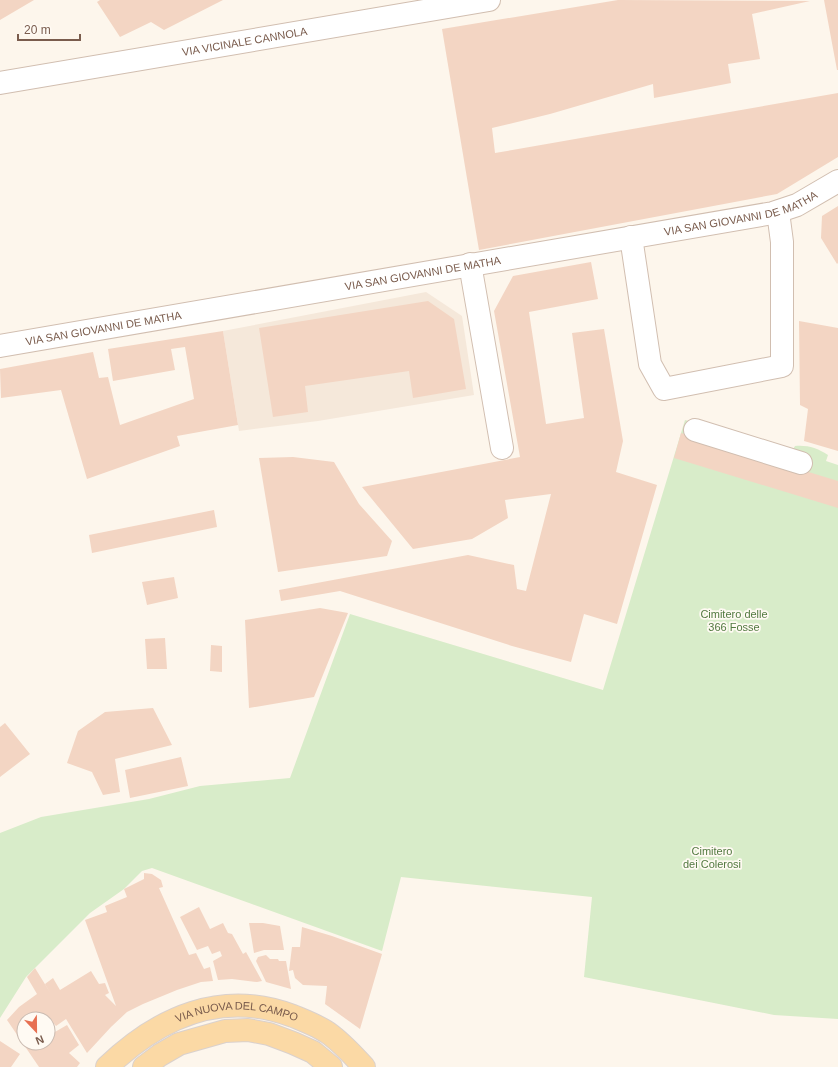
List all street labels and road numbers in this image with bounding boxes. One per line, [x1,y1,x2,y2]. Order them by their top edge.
street label: VIA VICINALE CANNOLA [181,25,309,58]
street label: VIA SAN GIOVANNI DE MATHA [663,188,820,238]
street label: VIA SAN GIOVANNI DE MATHA [344,254,502,293]
street label: VIA SAN GIOVANNI DE MATHA [25,309,183,348]
street label: VIA NUOVA DEL CAMPO [173,1014,299,1028]

